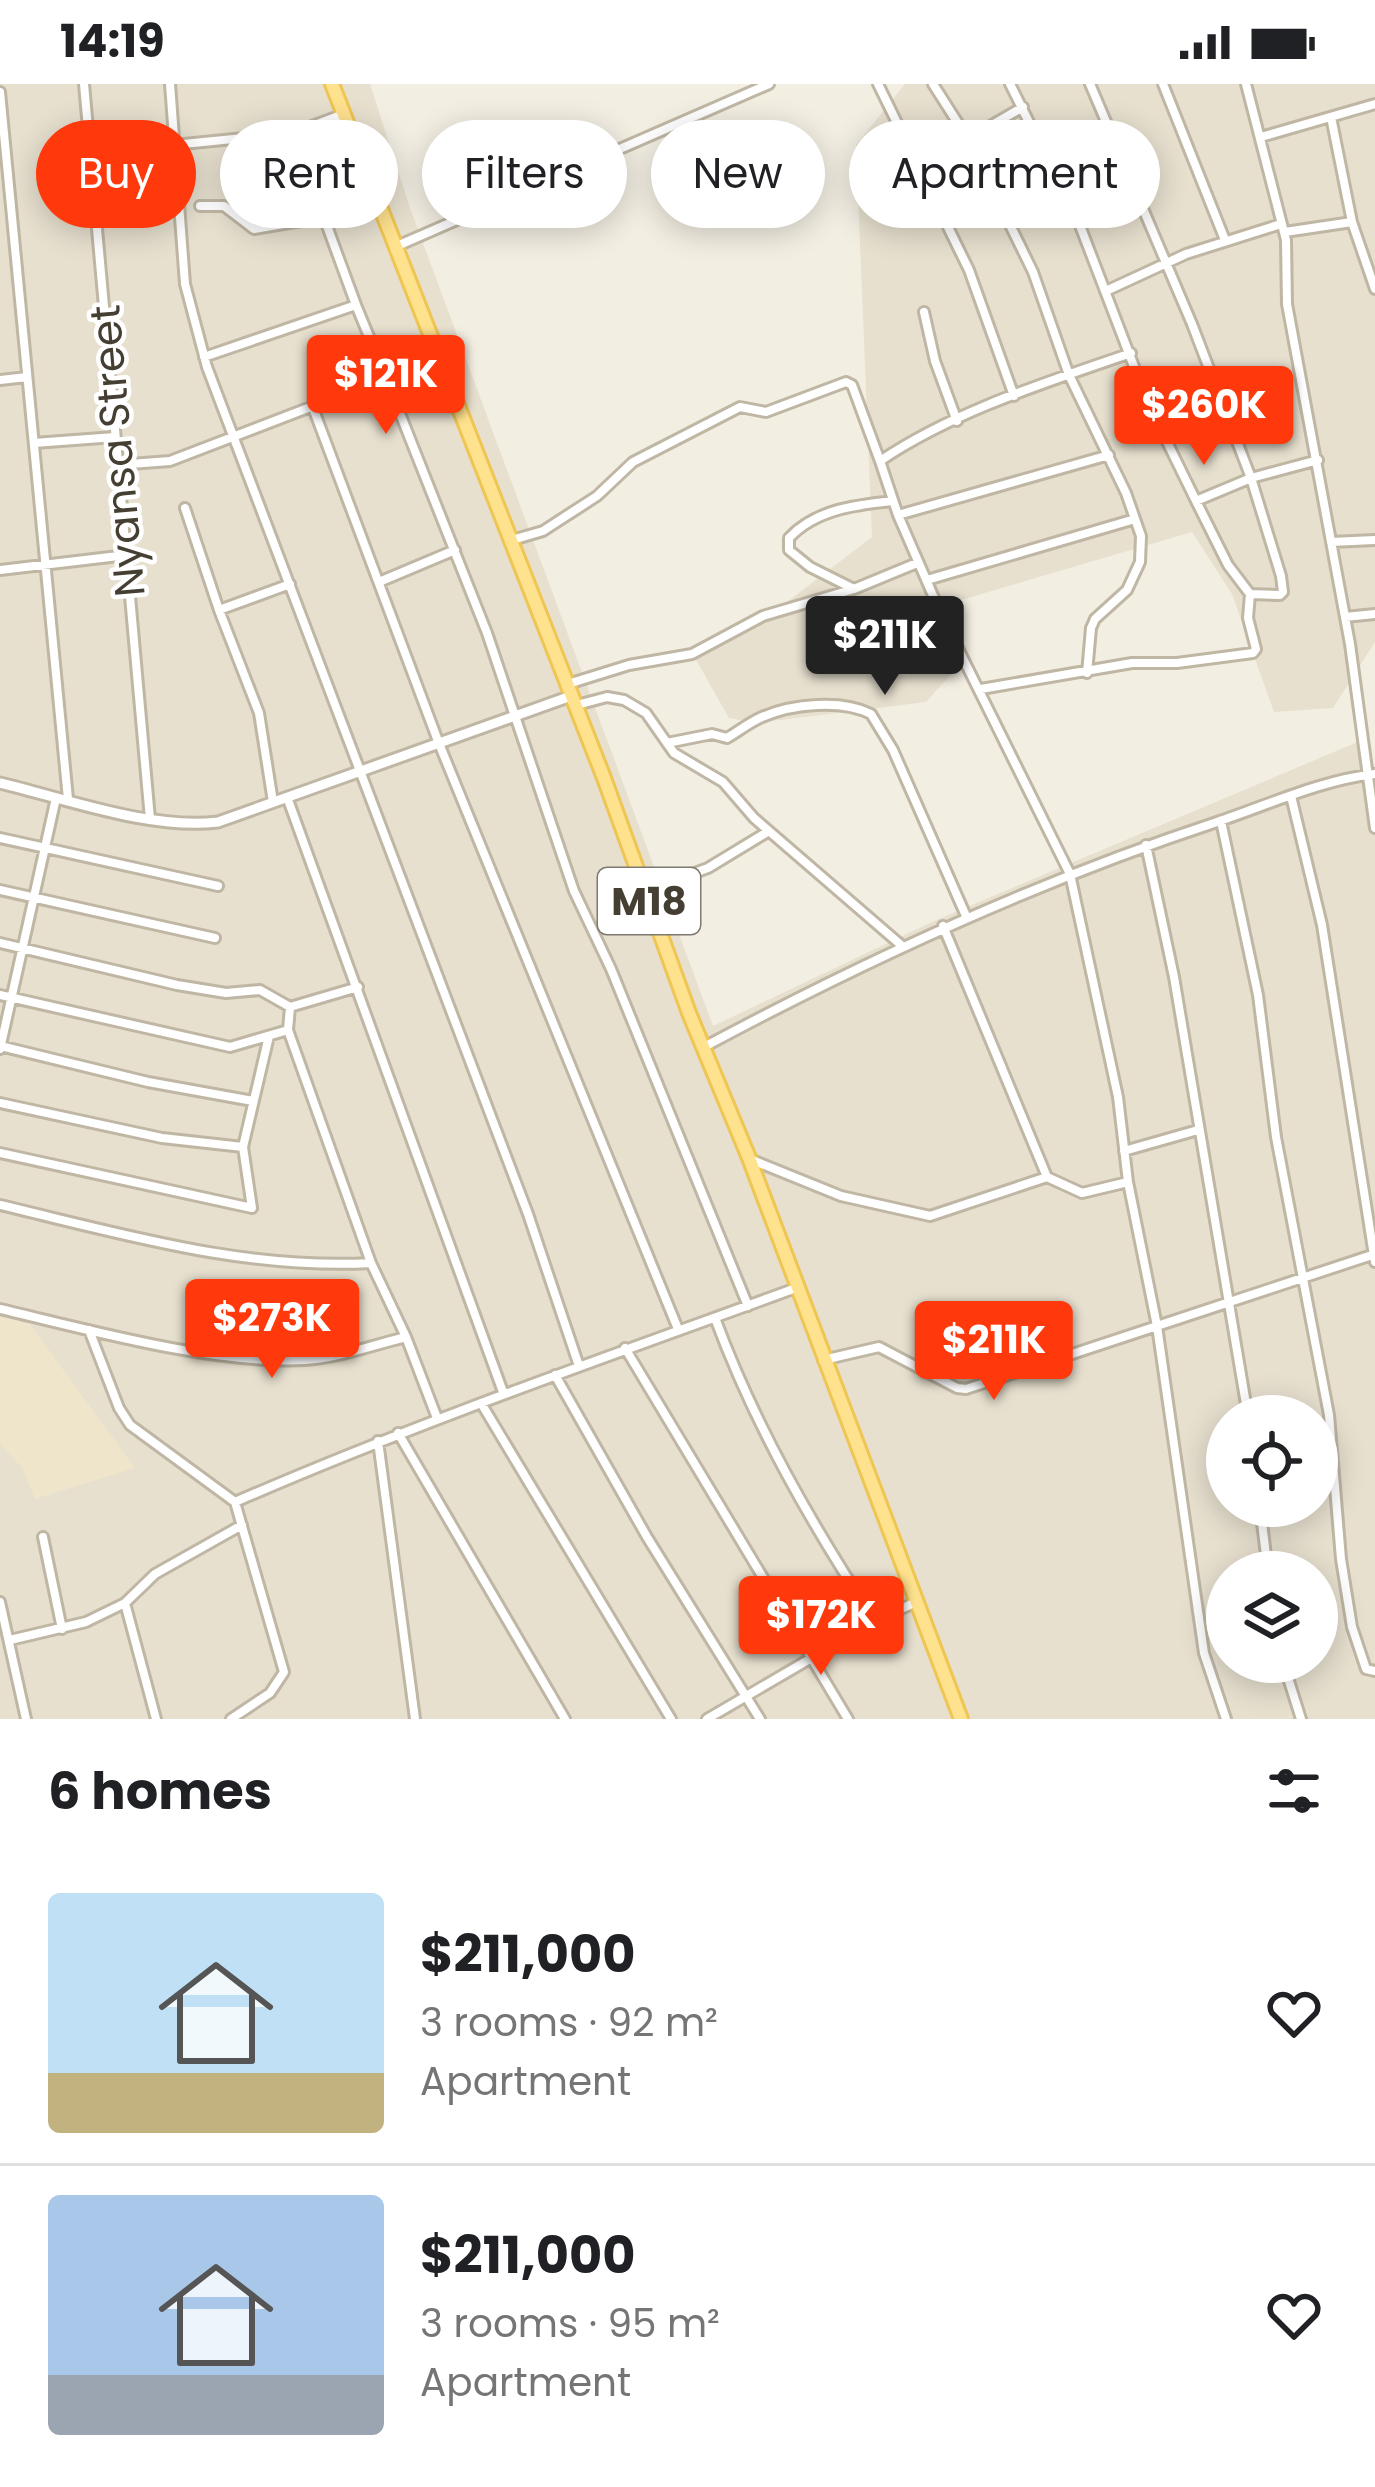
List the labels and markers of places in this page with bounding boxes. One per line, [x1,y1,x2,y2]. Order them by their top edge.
pin: $121K [302,335,470,437]
pin: $260K [1120,366,1288,468]
pin: $211K [801,596,969,698]
pin: $273K [188,1279,356,1381]
pin: $211K [910,1301,1078,1403]
pin: $172K [737,1576,905,1678]

